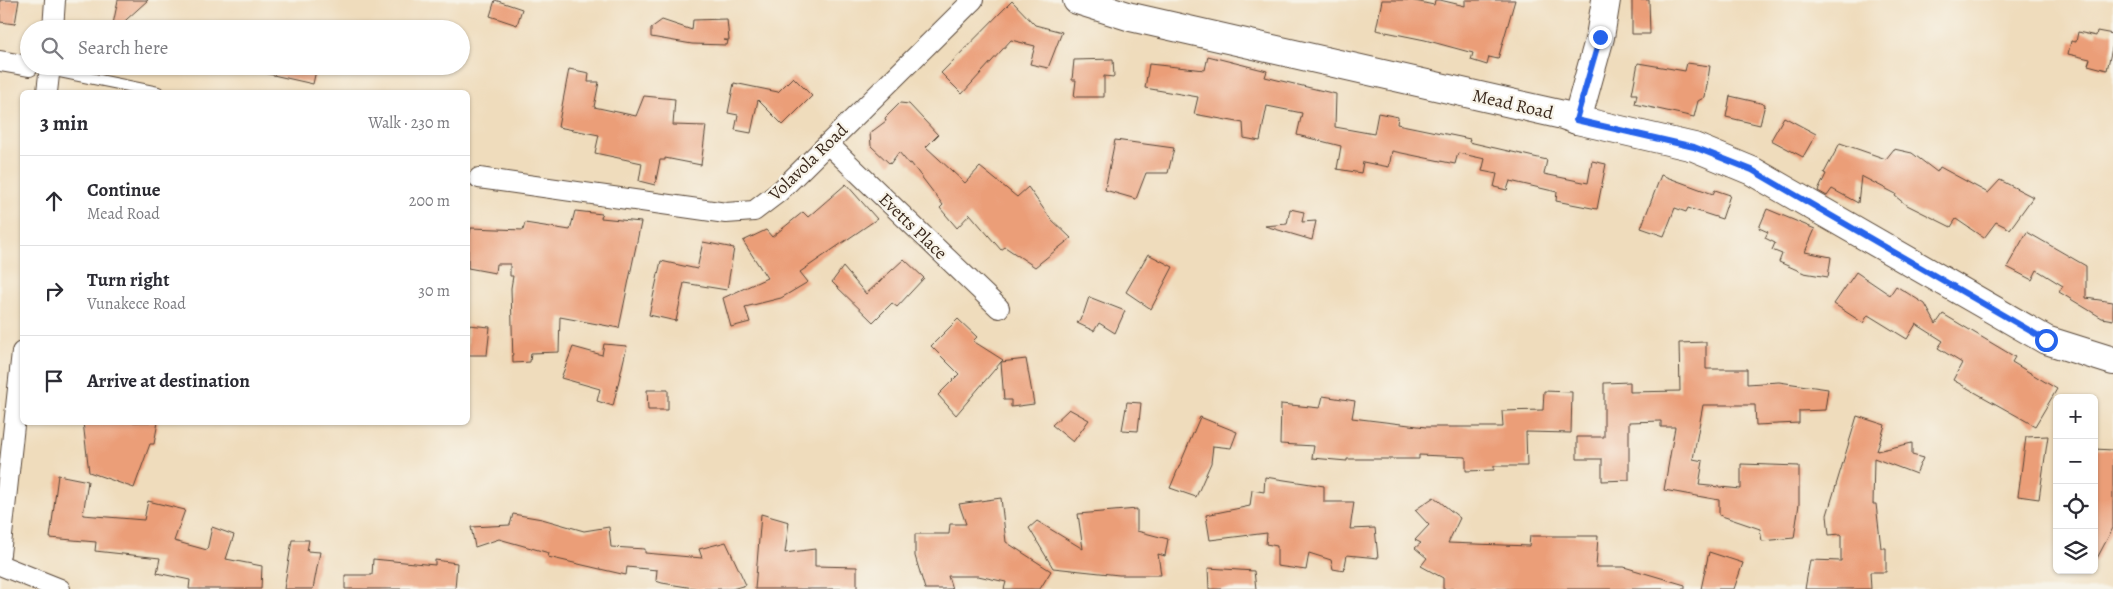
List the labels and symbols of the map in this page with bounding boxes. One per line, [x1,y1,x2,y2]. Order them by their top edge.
route end [1589,26,1612,49]
street label: Mead Road [1470,83,1556,125]
street label: Volavola Road [762,118,853,207]
street label: Evetts Place [873,187,953,265]
route start [2035,329,2058,352]

